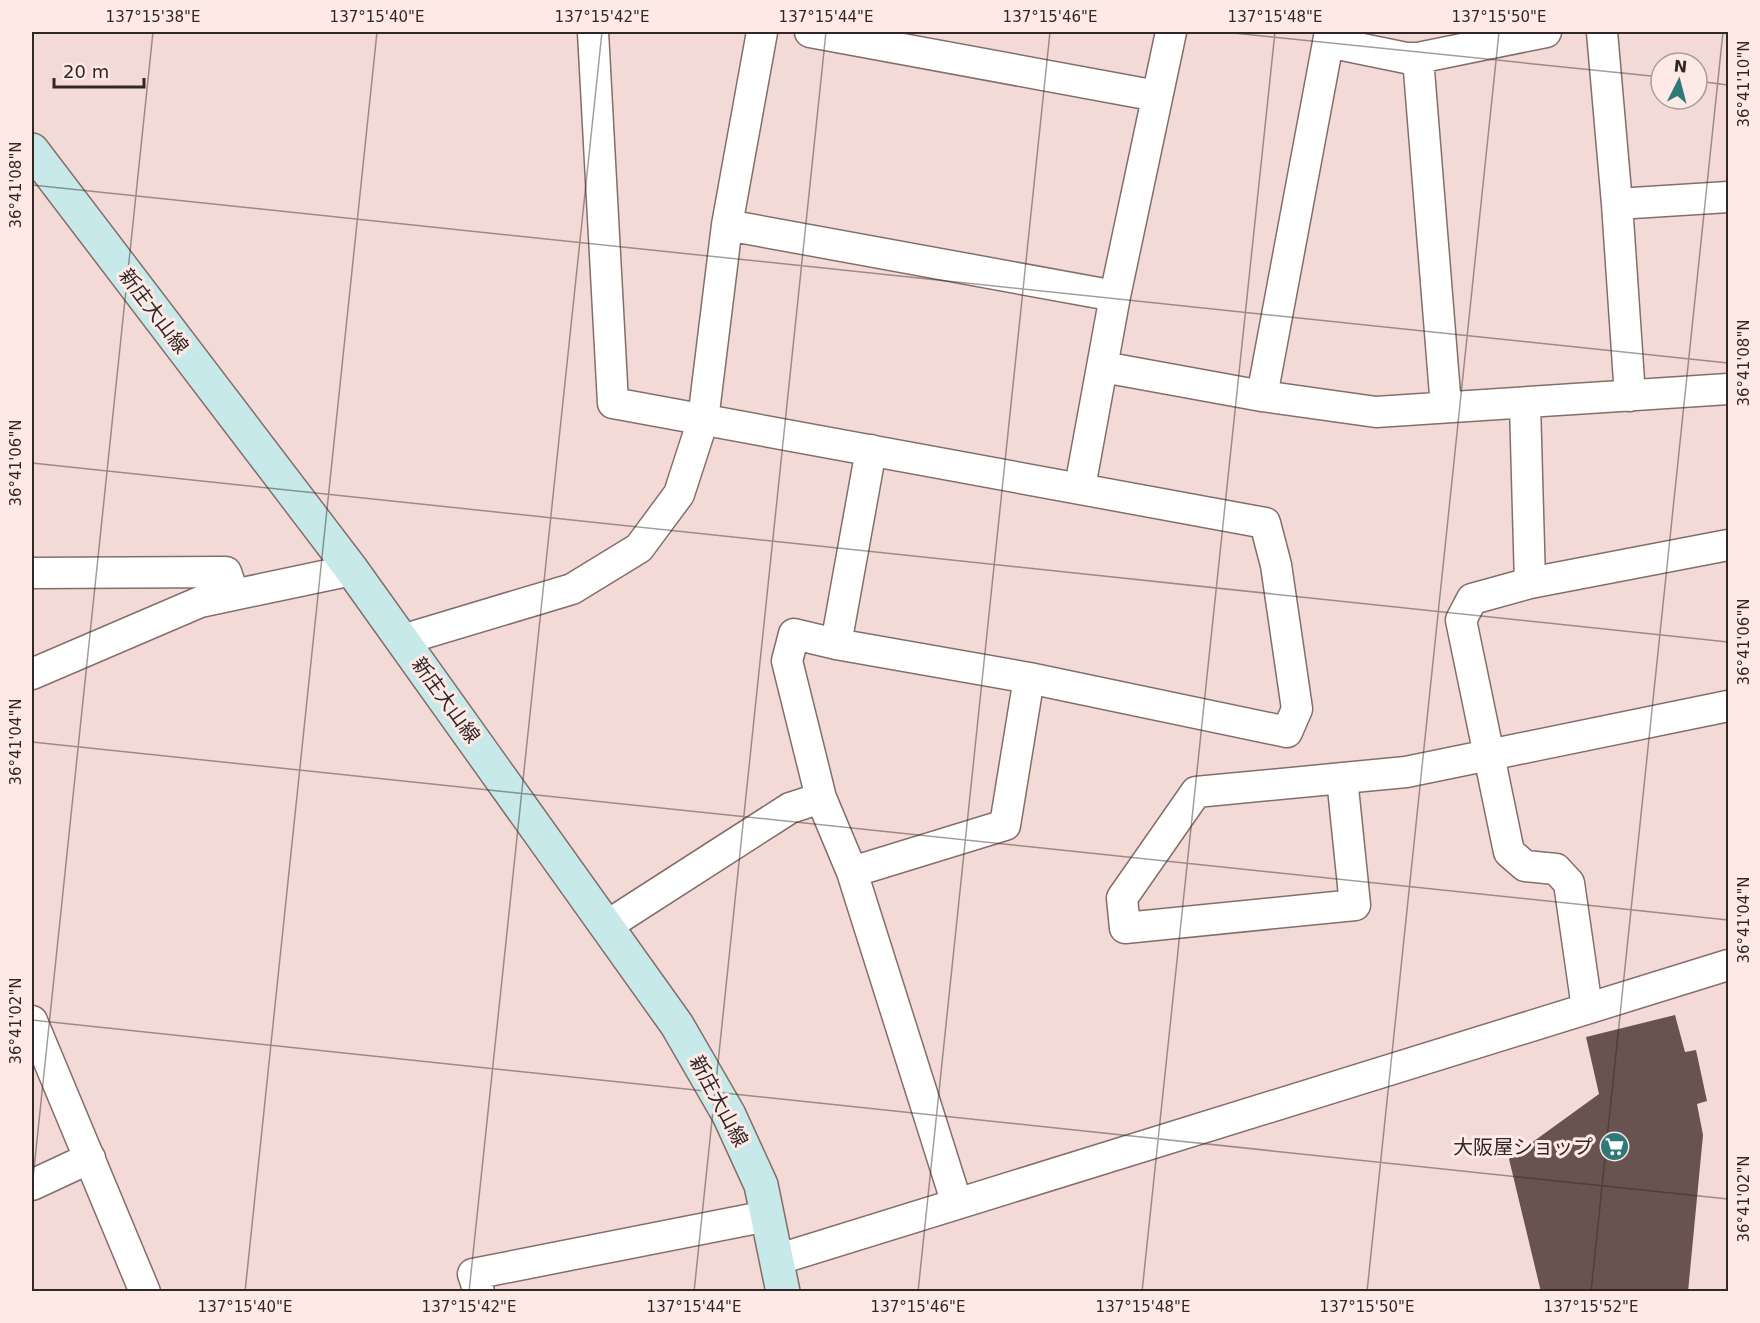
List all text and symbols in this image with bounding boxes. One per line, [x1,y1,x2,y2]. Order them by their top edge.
text: 137°15'38"E [106,8,200,26]
text: 137°15'40"E [330,8,424,26]
text: 137°15'42"E [555,8,649,26]
text: 137°15'44"E [779,8,873,26]
text: 137°15'46"E [1003,8,1097,26]
text: 137°15'48"E [1228,8,1322,26]
text: 137°15'50"E [1452,8,1546,26]
text: 36°41'10"N [1735,40,1753,128]
scale bar [54,51,144,89]
north arrow [1649,51,1709,111]
text: N [1673,56,1688,77]
text: 20 m [63,61,109,82]
text: 36°41'08"N [7,141,25,229]
street label: 新庄大山線 [114,264,194,358]
text: 36°41'08"N [1735,319,1753,407]
text: 36°41'06"N [7,419,25,507]
text: 36°41'06"N [1735,598,1753,686]
street label: 新庄大山線 [407,652,485,748]
text: 36°41'04"N [7,698,25,786]
text: 36°41'04"N [1735,876,1753,964]
text: 36°41'02"N [7,977,25,1065]
street label: 新庄大山線 [685,1051,753,1151]
supermarket icon: 大阪屋ショップ [1598,1131,1630,1163]
place label: 大阪屋ショップ [1453,1135,1593,1159]
text: 36°41'02"N [1735,1155,1753,1243]
text: 137°15'40"E [198,1298,292,1316]
text: 137°15'42"E [422,1298,516,1316]
text: 137°15'44"E [647,1298,741,1316]
text: 137°15'46"E [871,1298,965,1316]
text: 137°15'48"E [1096,1298,1190,1316]
text: 137°15'50"E [1320,1298,1414,1316]
text: 137°15'52"E [1544,1298,1638,1316]

